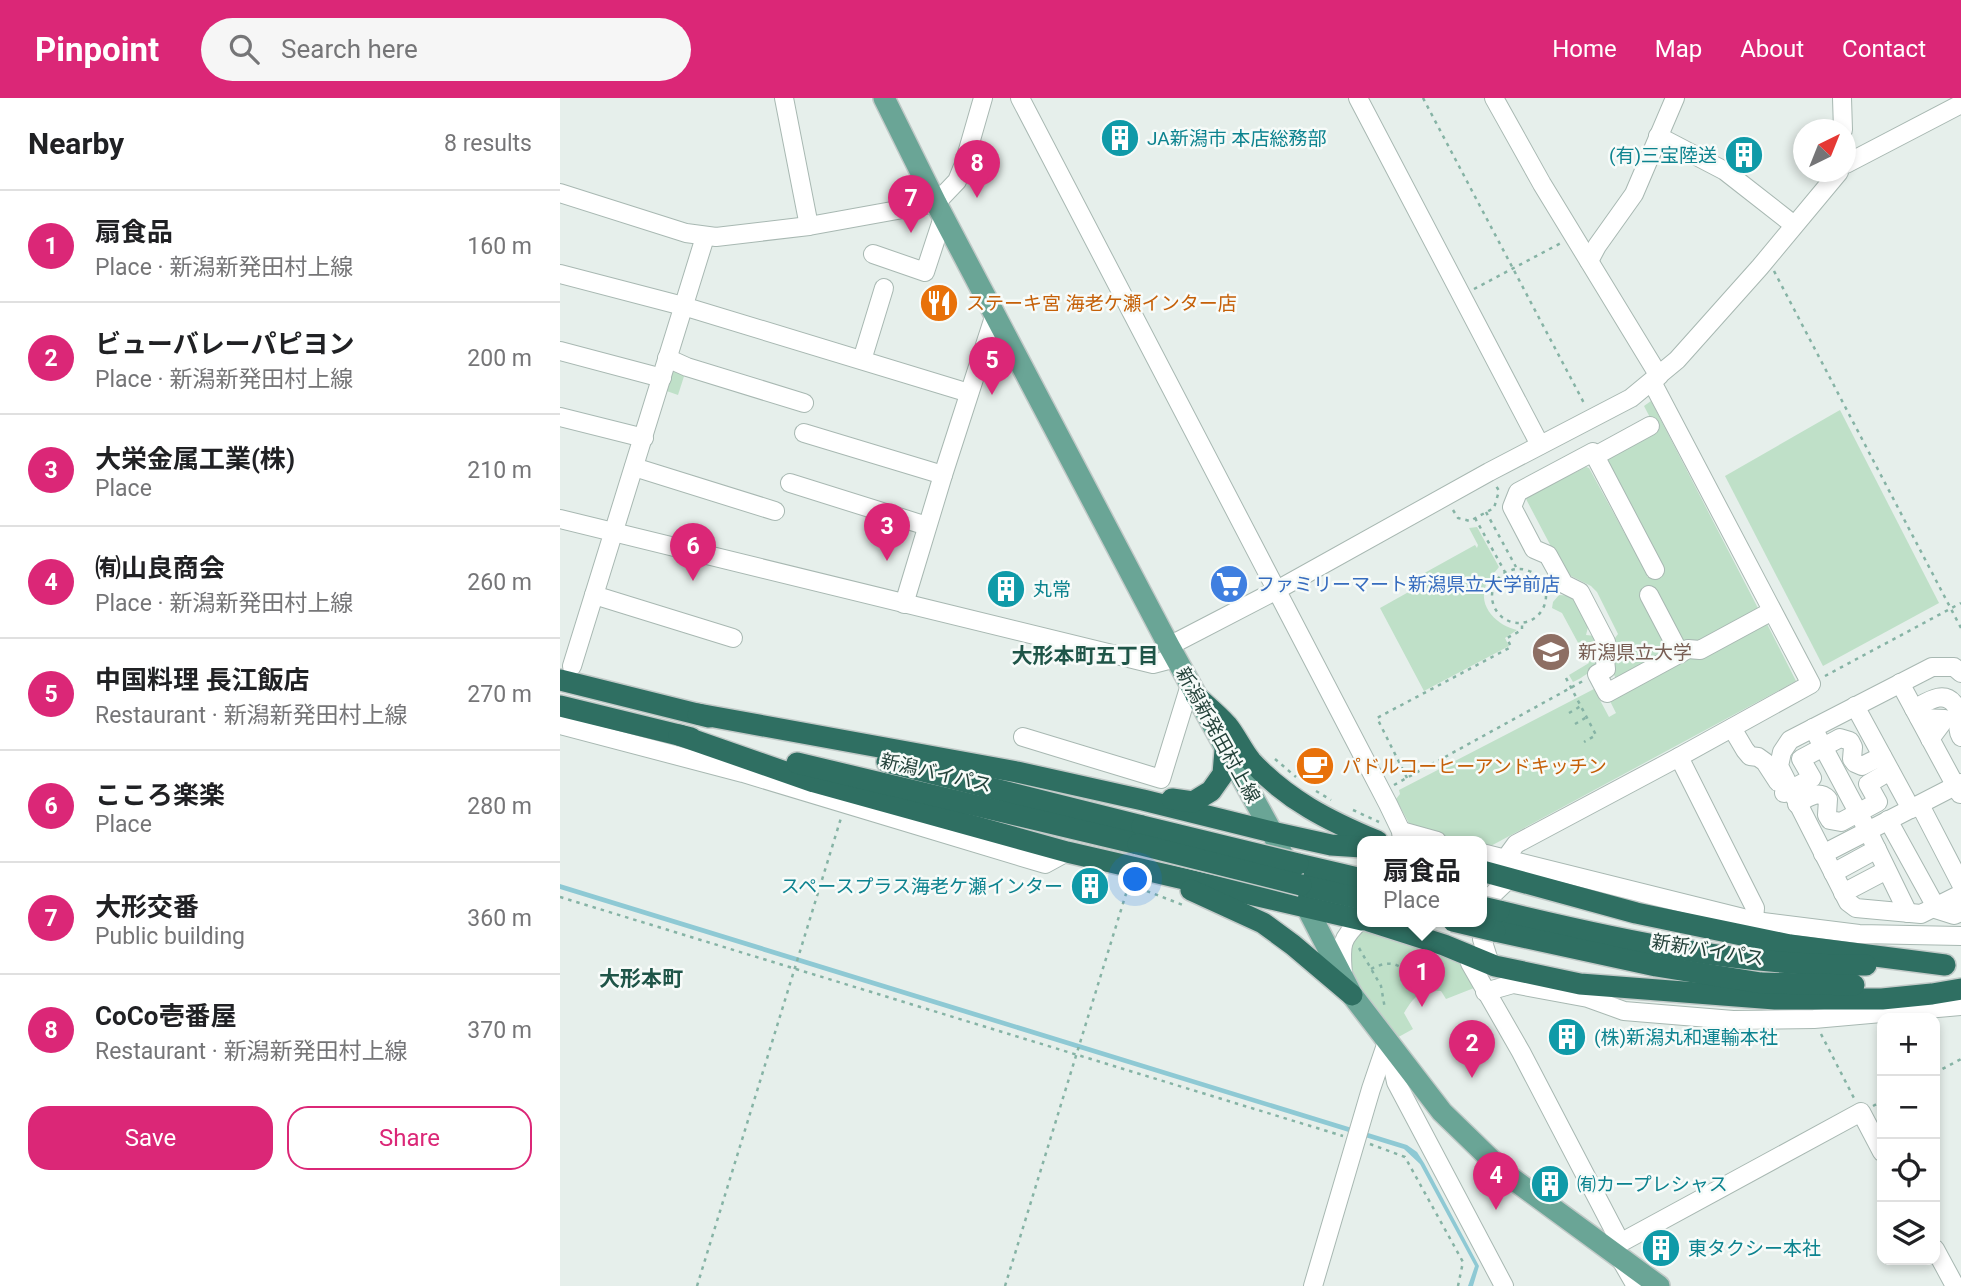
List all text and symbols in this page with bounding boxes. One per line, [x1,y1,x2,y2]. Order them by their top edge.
search box [201,18,691,81]
text: Pinpoint [35,30,159,69]
icon: search [225,30,263,68]
text: Search here [281,34,418,64]
text: Home [1552,35,1617,63]
text: Map [1655,35,1702,63]
text: About [1740,35,1804,63]
text: Contact [1842,35,1926,63]
building icon: JA新潟市 本店総務部 [1099,117,1141,159]
north arrow [1793,119,1856,182]
text: Nearby [28,126,124,161]
place label: JA新潟市 本店総務部 [1147,127,1326,150]
text: 8 results [444,130,532,157]
building icon: (有)三宝陸送 [1723,134,1765,176]
pin: 8 [954,140,1000,198]
place label: (有)三宝陸送 [1609,144,1717,167]
pin: 7 [888,175,934,233]
text: 扇食品 [95,217,173,247]
text: 1 [44,233,58,260]
text: 160 m [467,233,532,260]
text: Place · 新潟新発田村上線 [95,254,353,281]
restaurant icon: ステーキ宮 海老ケ瀬インター店 [918,282,960,324]
place label: ステーキ宮 海老ケ瀬インター店 [966,292,1237,315]
text: ビューバレーパピヨン [95,329,354,359]
pin: 5 [969,337,1015,395]
text: 2 [44,345,58,372]
text: 200 m [467,345,532,372]
text: Place · 新潟新発田村上線 [95,366,353,393]
text: 大栄金属工業(株) [95,444,295,474]
text: 3 [44,457,58,484]
text: 210 m [467,457,532,484]
text: Place [95,475,152,502]
pin: 3 [864,503,910,561]
pin: 6 [670,523,716,581]
text: ㈲山良商会 [95,553,225,583]
supermarket icon: ファミリーマート新潟県立大学前店 [1208,563,1250,605]
building icon: 丸常 [985,568,1027,610]
text: 4 [44,569,58,596]
text: 260 m [467,569,532,596]
place label: ファミリーマート新潟県立大学前店 [1256,573,1560,596]
place label: 丸常 [1033,578,1071,601]
text: Place · 新潟新発田村上線 [95,590,353,617]
school or university icon: 新潟県立大学 [1530,631,1572,673]
place label: 新潟県立大学 [1578,641,1692,664]
district label: 大形本町五丁目 [1012,644,1159,668]
street label: 新潟新発田村上線 [1171,663,1265,807]
text: 中国料理 長江飯店 [95,665,309,695]
text: 5 [44,681,58,708]
text: 270 m [467,681,532,708]
text: Restaurant · 新潟新発田村上線 [95,702,407,729]
cafe icon: パドルコーヒーアンドキッチン [1294,745,1336,787]
street label: 新潟バイパス [878,749,994,797]
place label: パドルコーヒーアンドキッチン [1342,755,1607,778]
text: こころ楽楽 [95,780,225,810]
text: 6 [44,793,58,820]
text: 280 m [467,793,532,820]
text: Place [95,811,152,838]
popup [1357,836,1487,927]
text: 扇食品 [1383,856,1461,886]
your location [1118,862,1152,896]
building icon: スペースプラス海老ケ瀬インター [1069,865,1111,907]
place label: スペースプラス海老ケ瀬インター [781,875,1063,898]
text: Place [1383,887,1440,914]
text: 大形交番 [95,892,199,922]
text: 7 [44,905,58,932]
text: 360 m [467,905,532,932]
text: Public building [95,923,245,950]
street label: 新新バイパス [1650,930,1766,970]
pin: 1 [1399,949,1445,1007]
district label: 大形本町 [599,967,683,991]
text: CoCo壱番屋 [95,1001,236,1031]
map controls [1877,1013,1940,1265]
button: + [1877,1013,1940,1076]
building icon: (株)新潟丸和運輸本社 [1546,1016,1588,1058]
text: 8 [44,1017,58,1044]
text: 370 m [467,1017,532,1044]
pin: 2 [1449,1020,1495,1078]
place label: (株)新潟丸和運輸本社 [1594,1026,1778,1049]
text: Restaurant · 新潟新発田村上線 [95,1038,407,1065]
button: − [1877,1076,1940,1139]
button: Save [28,1106,273,1170]
button: Share [287,1106,532,1170]
button: locate [1877,1139,1940,1202]
pin: 4 [1473,1152,1519,1210]
building icon: ㈲カープレシャス [1529,1163,1571,1205]
place label: ㈲カープレシャス [1577,1173,1728,1196]
button: layers [1877,1202,1940,1265]
building icon: 東タクシー本社 [1640,1227,1682,1269]
place label: 東タクシー本社 [1688,1237,1821,1260]

